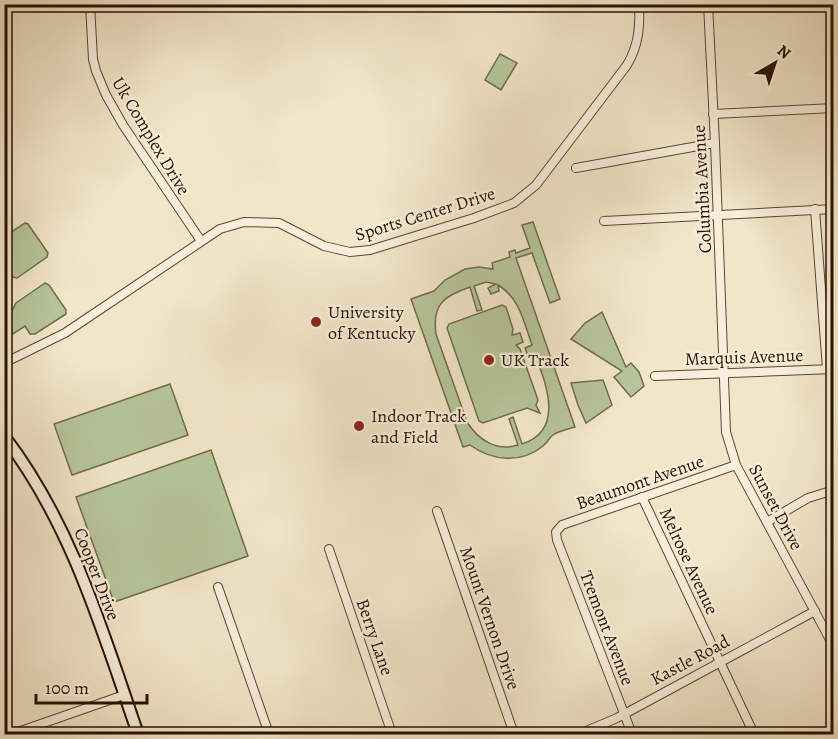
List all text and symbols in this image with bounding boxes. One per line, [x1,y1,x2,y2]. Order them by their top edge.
north arrow [745,33,805,93]
text: N [772,40,796,65]
street label: Uk Complex Drive [106,72,196,200]
street label: Columbia Avenue [687,124,717,254]
street label: Sports Center Drive [352,181,498,247]
place label: University of Kentucky [328,300,416,345]
marker: University of Kentucky [309,315,323,329]
street label: Marquis Avenue [684,343,804,371]
place label: UK Track [501,348,569,372]
marker: UK Track [482,353,496,367]
place label: Indoor Track and Field [371,404,466,449]
marker: Indoor Track and Field [352,419,366,433]
street label: Beaumont Avenue [573,449,707,515]
street label: Sunset Drive [743,460,809,554]
street label: Melrose Avenue [654,504,724,618]
street label: Cooper Drive [68,524,126,624]
street label: Mount Vernon Drive [454,543,526,693]
street label: Tremont Avenue [574,567,640,689]
street label: Berry Lane [351,595,399,679]
street label: Kastle Road [646,629,734,691]
scale bar [36,667,147,705]
text: 100 m [45,676,89,700]

